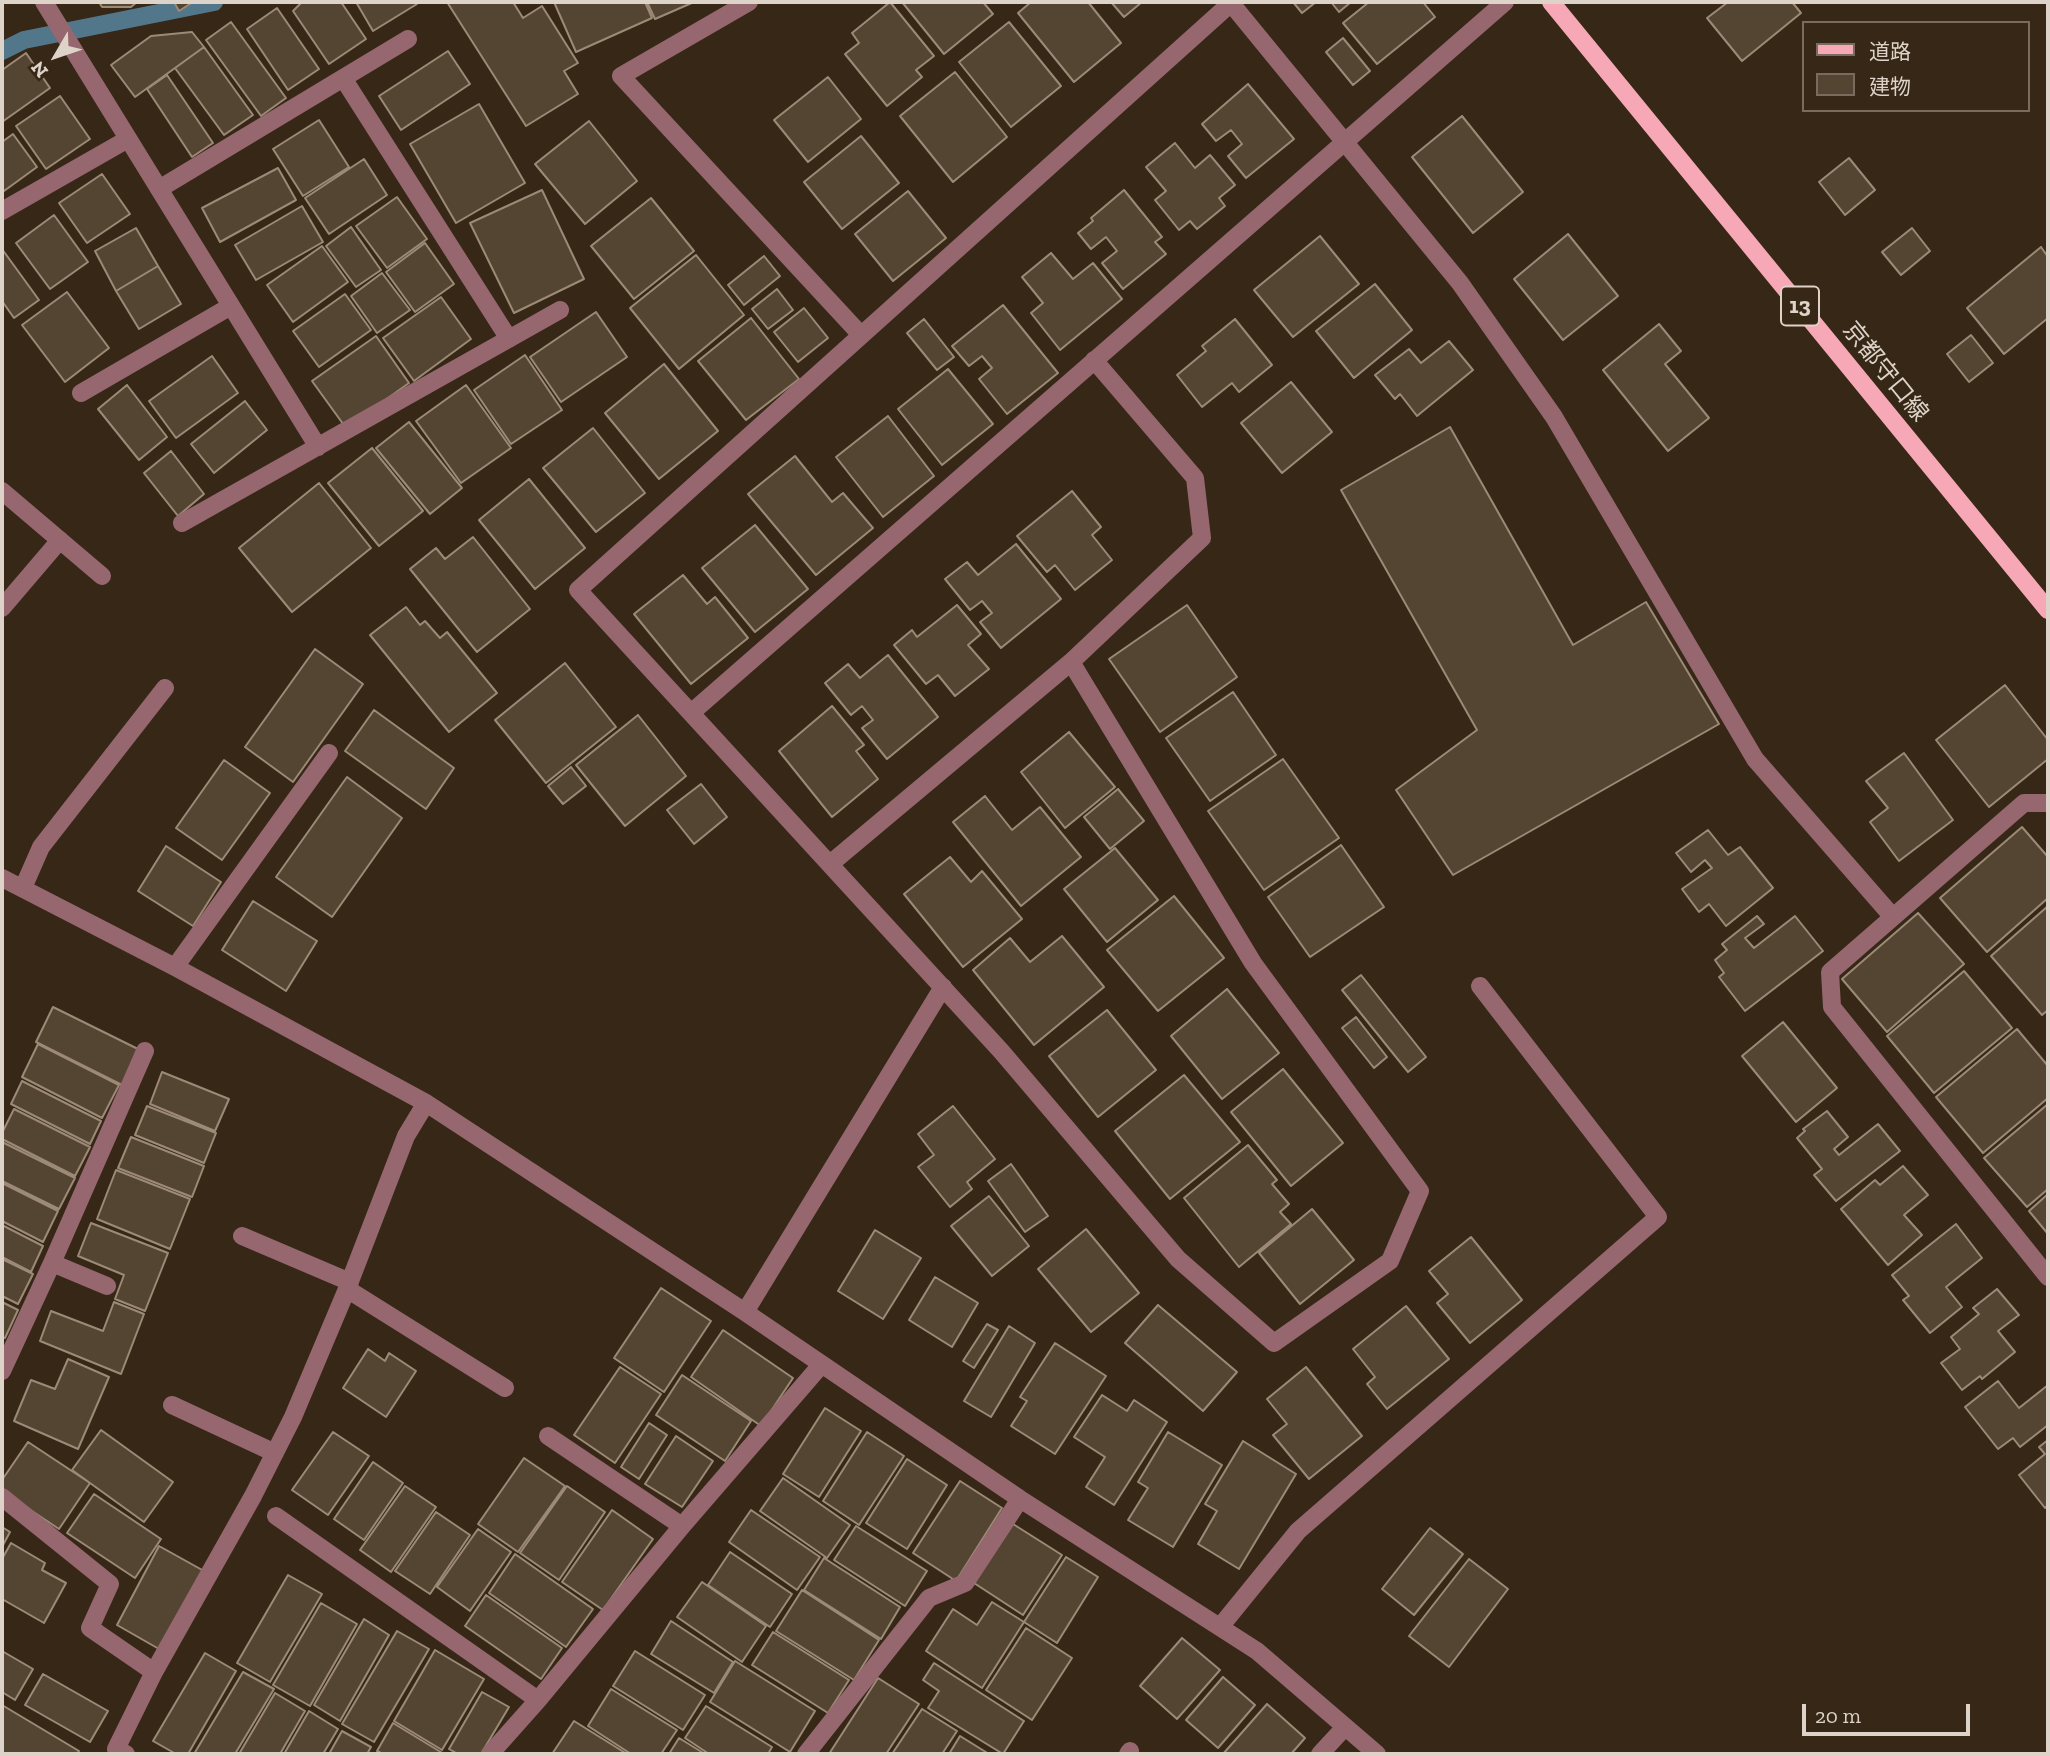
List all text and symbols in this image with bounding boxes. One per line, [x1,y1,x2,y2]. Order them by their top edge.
north arrow [21,21,91,91]
legend [1801,21,2029,112]
text: 道路 [1869,39,1911,64]
text: N [26,57,53,82]
text: 建物 [1869,74,1911,99]
road number: 13 [1781,286,1819,326]
street label: 京都守口線 [1836,316,1934,428]
scale bar [1805,1690,1973,1734]
text: 20 m [1815,1703,1861,1728]

